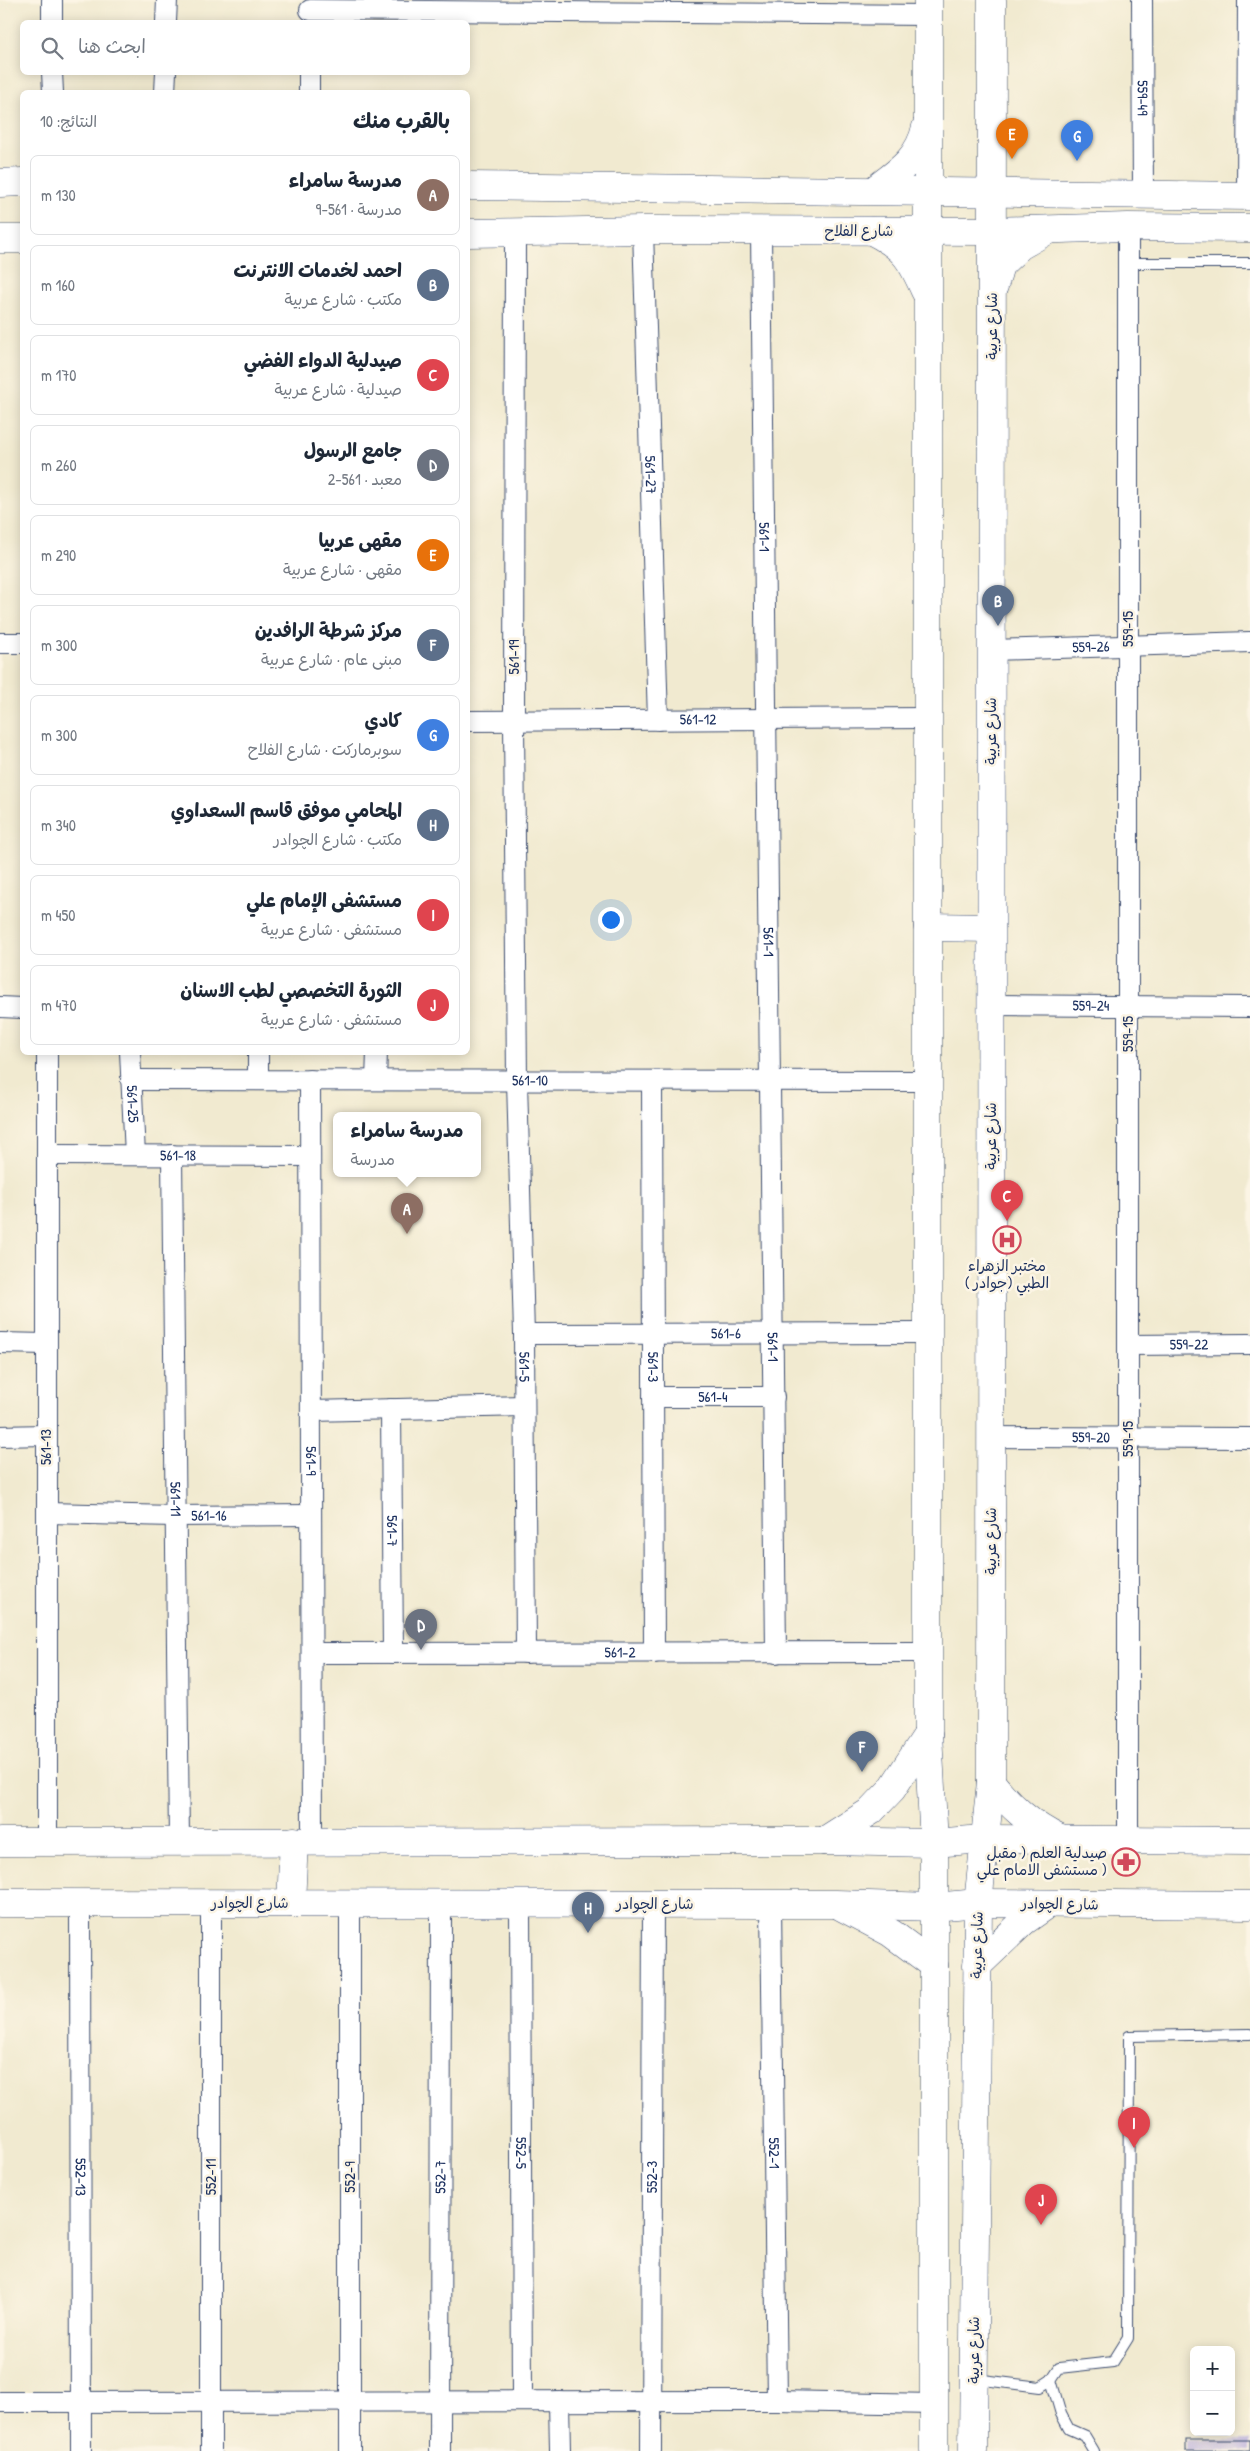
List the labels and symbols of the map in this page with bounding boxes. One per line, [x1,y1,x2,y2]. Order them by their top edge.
street label: 559-49 [1132,80,1154,116]
pin: E [996,118,1028,159]
pin: G [1061,120,1093,161]
street label: شارع الفلاح [825,220,893,241]
street label: شارع عربية [981,292,1002,360]
street label: 561-27 [640,455,662,494]
street label: 561-1 [754,522,775,552]
pin: B [982,585,1014,626]
street label: 559-15 [1117,610,1138,647]
street label: 559-26 [1072,635,1110,657]
street label: 561-19 [503,639,524,674]
street label: شارع عربية [980,697,1001,765]
street label: 561-12 [680,708,716,730]
your location [598,907,624,933]
street label: 561-1 [758,927,780,957]
street label: 559-24 [1072,995,1110,1016]
street label: 559-15 [1117,1015,1138,1052]
street label: 561-10 [512,1069,548,1091]
street label: 561-25 [122,1085,144,1124]
street label: شارع عربية [980,1102,1001,1170]
street label: 561-18 [160,1144,196,1166]
pin: C [991,1180,1023,1221]
pin: A [391,1193,423,1234]
hospital icon: مختبر الزهراء الطبي (جوادر ) [992,1225,1022,1255]
place label: مختبر الزهراء الطبي (جوادر ) [965,1255,1049,1296]
street label: 561-6 [711,1322,741,1344]
street label: 561-1 [763,1332,784,1362]
street label: 559-22 [1170,1333,1208,1355]
street label: 561-5 [514,1352,535,1383]
street label: 561-3 [643,1352,664,1383]
street label: 561-4 [698,1386,728,1407]
street label: 559-15 [1117,1420,1138,1457]
street label: 559-20 [1072,1426,1110,1447]
street label: 561-13 [35,1429,56,1465]
street label: 561-9 [301,1446,322,1476]
street label: 561-11 [165,1481,187,1516]
street label: 561-16 [191,1505,227,1526]
street label: شارع عربية [980,1507,1001,1575]
street label: 561-7 [382,1515,403,1547]
pin: D [405,1609,437,1650]
street label: 561-2 [605,1641,635,1663]
pin: F [846,1731,878,1772]
place label: صيدلية العلم ( مقبل مستشفى الامام علي ) [977,1842,1107,1883]
pharmacy icon: صيدلية العلم ( مقبل مستشفى الامام علي ) [1111,1847,1141,1877]
street label: شارع الچوادر [210,1892,289,1913]
pin: H [572,1892,604,1933]
street label: شارع الچوادر [1020,1892,1099,1915]
street label: شارع الچوادر [615,1893,694,1914]
street label: شارع عربية [965,1911,988,1979]
pin: I [1118,2107,1150,2148]
street label: 552-5 [511,2137,532,2170]
street label: 552-1 [764,2137,785,2169]
street label: 552-13 [70,2158,92,2196]
street label: 552-11 [200,2159,221,2195]
street label: 552-7 [429,2160,451,2194]
street label: 552-3 [641,2160,662,2193]
street label: 552-9 [339,2161,360,2193]
pin: J [1025,2184,1057,2225]
street label: شارع عربية [963,2316,984,2384]

